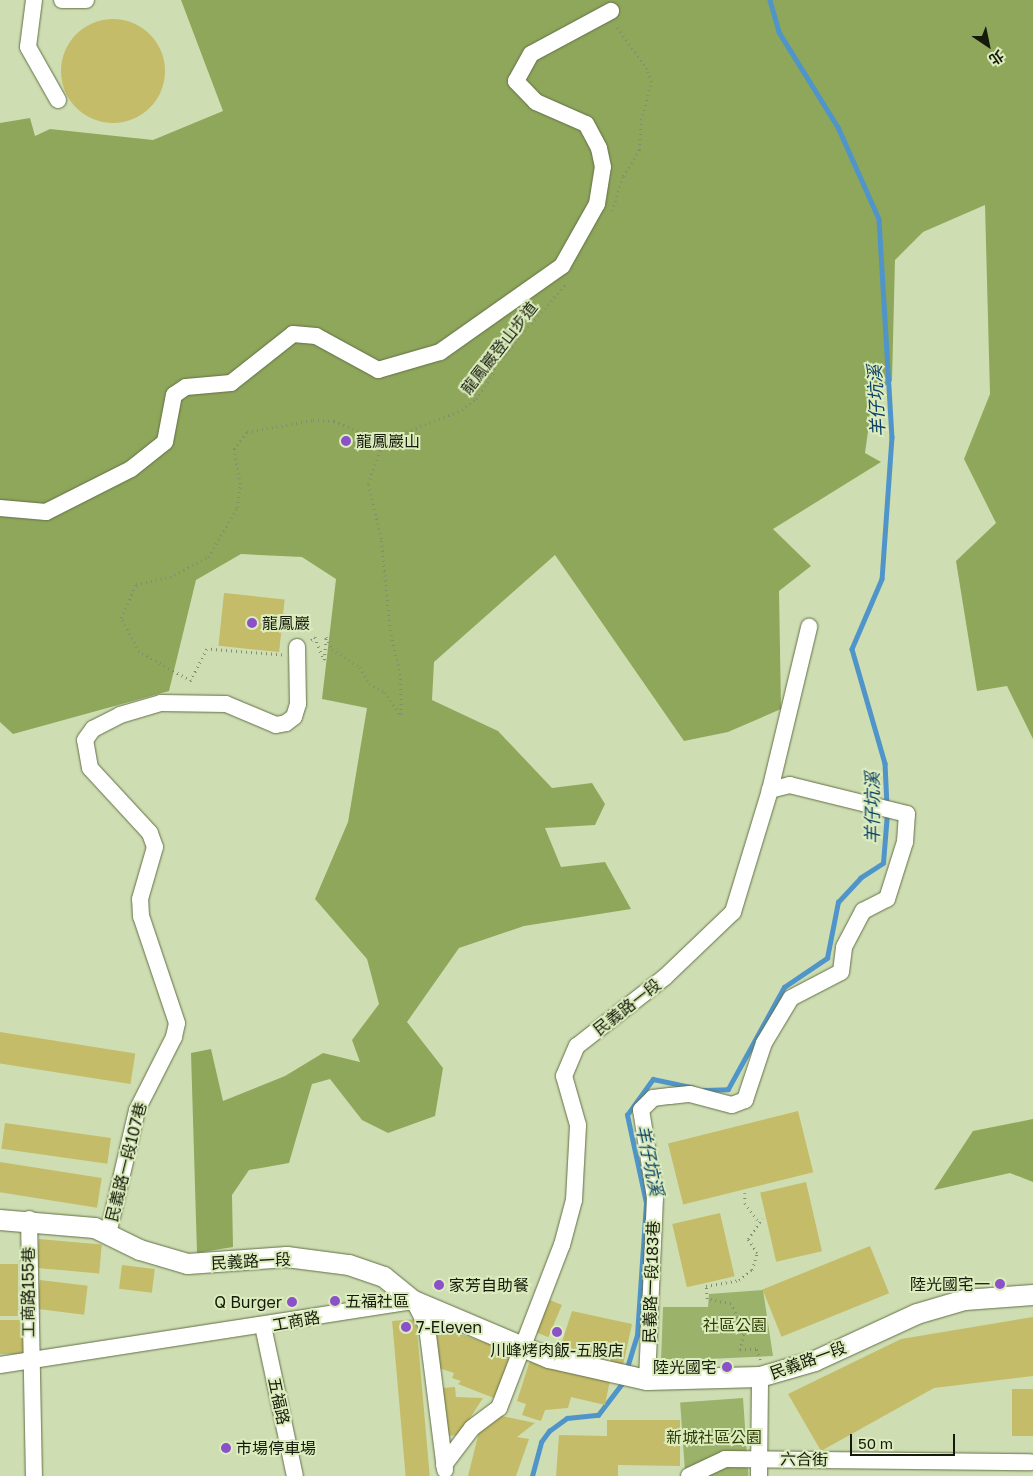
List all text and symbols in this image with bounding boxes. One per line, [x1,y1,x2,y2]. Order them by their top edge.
north arrow [963,20,1013,70]
text: 北 [986,47,1007,69]
street label: 龍鳳巖登山步道 [457,298,541,398]
water label: 羊仔坑溪 [863,364,889,438]
place label: 龍鳳巖山 [356,431,420,451]
marker: 龍鳳巖山 [340,435,352,447]
place label: 龍鳳巖 [262,613,310,633]
marker: 龍鳳巖 [246,617,258,629]
water label: 羊仔坑溪 [861,772,883,844]
street label: 民義路一段 [590,975,664,1039]
street label: 民義路一段107巷 [102,1100,150,1224]
water label: 羊仔坑溪 [632,1123,668,1197]
street label: 民義路一段183巷 [639,1220,663,1344]
street label: 工商路155巷 [18,1247,38,1337]
street label: 民義路一段 [211,1249,291,1273]
place label: 陸光國宅一 [910,1274,990,1294]
place label: 家芳自助餐 [449,1275,529,1295]
marker: 陸光國宅一 [994,1278,1006,1290]
marker: 家芳自助餐 [433,1279,445,1291]
place label: 五福社區 [345,1291,409,1311]
place label: Q Burger [214,1292,282,1312]
marker: 五福社區 [329,1295,341,1307]
marker: Q Burger [286,1296,298,1308]
street label: 工商路 [271,1307,321,1335]
park label: 社區公園 [703,1315,767,1335]
place label: 7-Eleven [416,1317,482,1337]
marker: 7-Eleven [400,1321,412,1333]
marker: 川峰烤肉飯-五股店 [551,1326,563,1338]
street label: 民義路一段 [767,1337,849,1383]
place label: 川峰烤肉飯-五股店 [490,1340,624,1360]
place label: 陸光國宅 [653,1357,717,1377]
marker: 陸光國宅 [721,1361,733,1373]
street label: 五福路 [265,1376,293,1426]
scale bar [853,1424,958,1456]
park label: 新城社區公園 [666,1427,762,1447]
text: 50 m [858,1434,893,1452]
place label: 市場停車場 [236,1438,316,1458]
marker: 市場停車場 [220,1442,232,1454]
street label: 六合街 [780,1449,828,1469]

